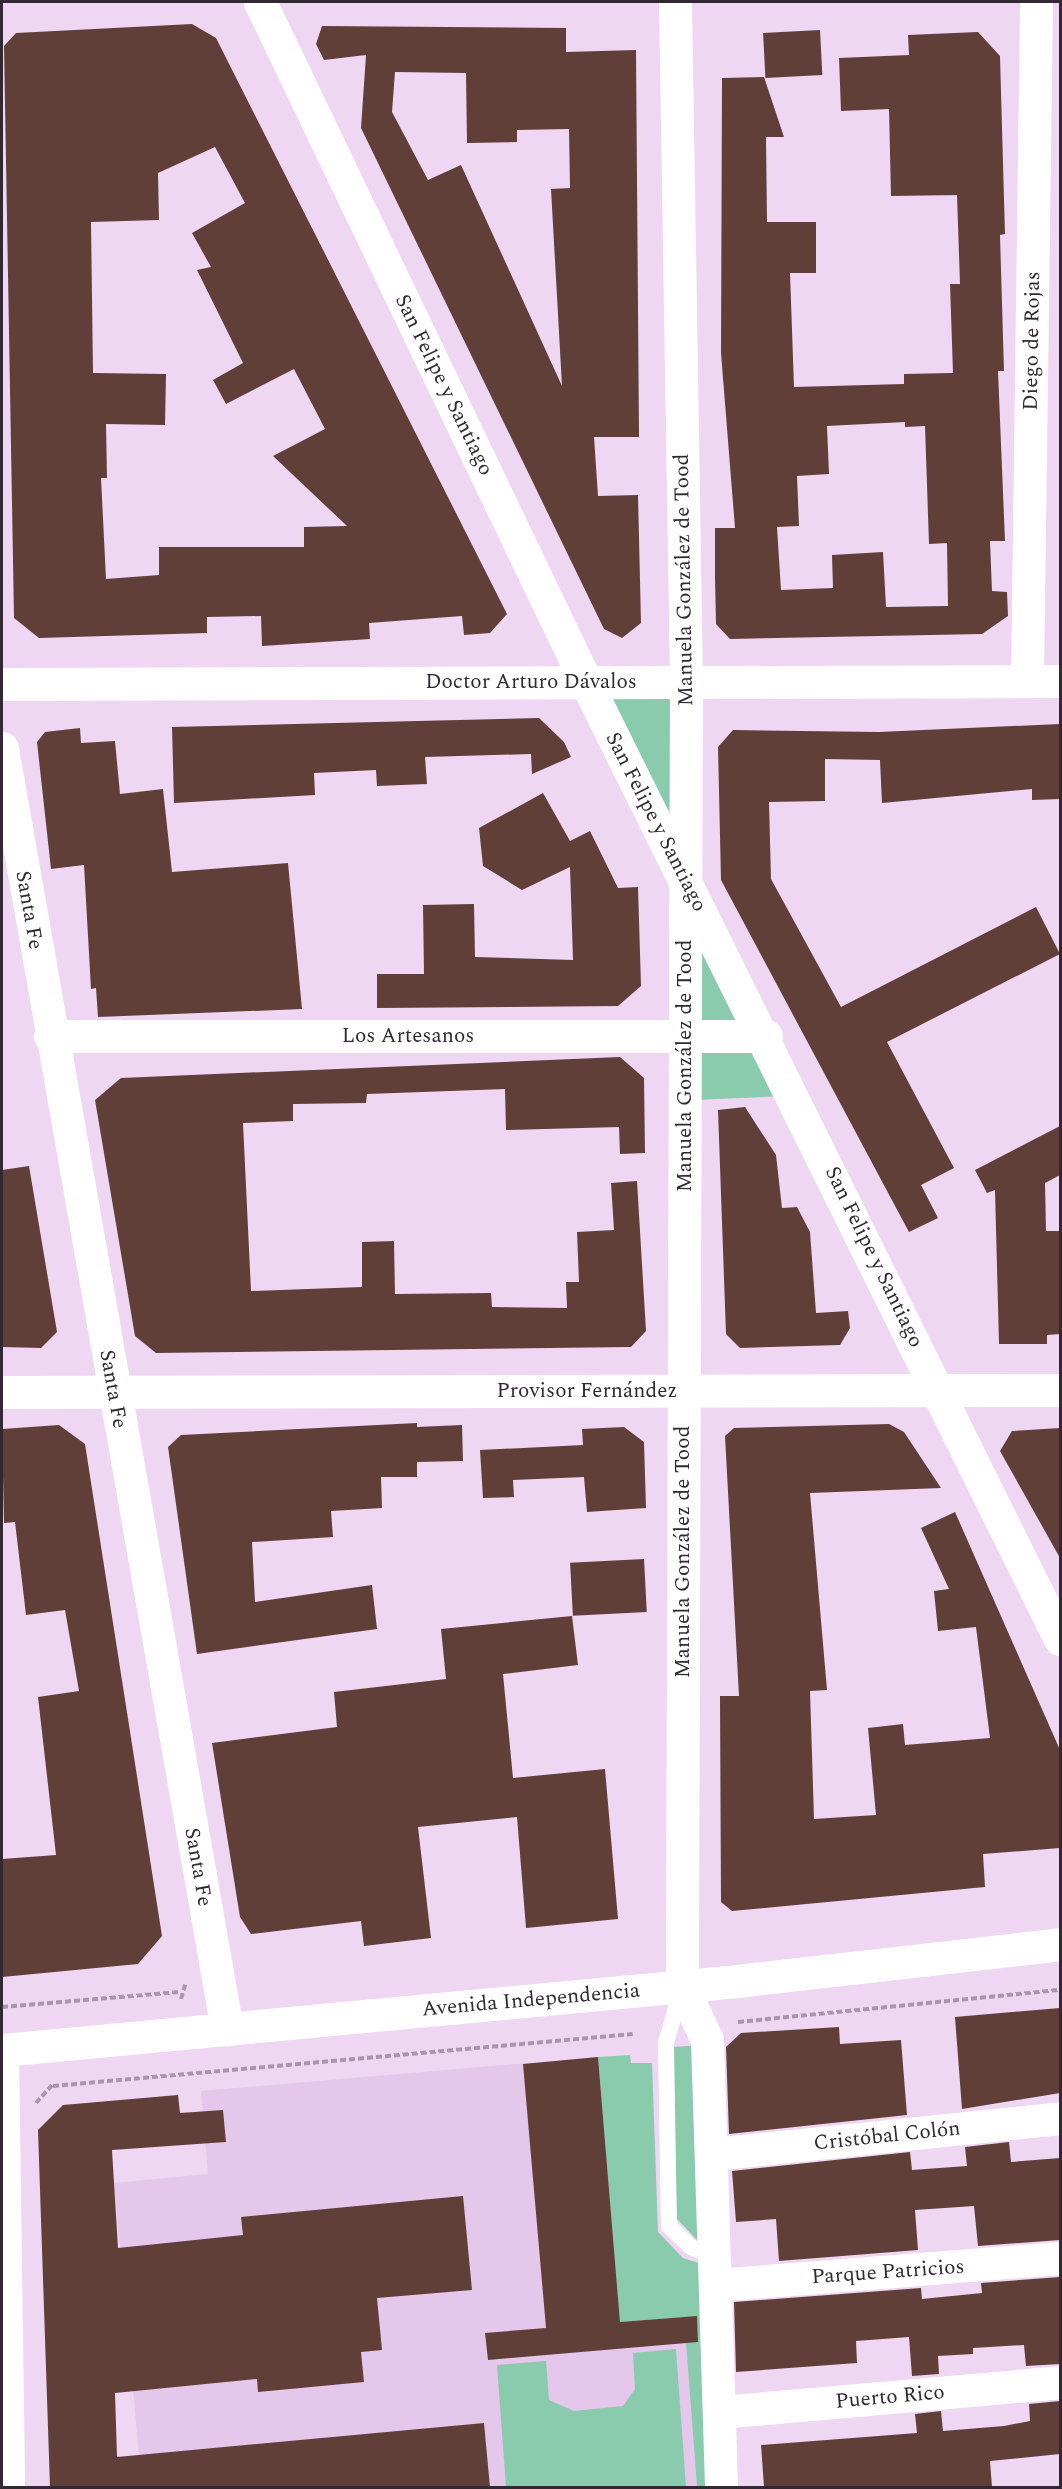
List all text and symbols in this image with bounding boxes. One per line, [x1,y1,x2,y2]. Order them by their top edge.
street label: Diego de Rojas [1018,271,1046,411]
street label: San Felipe y Santiago [389,290,499,480]
street label: Manuela González de Tood [669,453,699,707]
street label: Doctor Arturo Dávalos [425,669,637,695]
street label: San Felipe y Santiago [600,728,712,916]
street label: Santa Fe [10,869,48,951]
street label: Manuela González de Tood [672,940,698,1192]
street label: Los Artesanos [342,1023,474,1049]
street label: San Felipe y Santiago [819,1162,929,1352]
street label: Santa Fe [94,1348,132,1430]
street label: Provisor Fernández [497,1378,677,1404]
street label: Manuela González de Tood [670,1426,696,1678]
street label: Santa Fe [179,1826,217,1908]
street label: Avenida Independencia [421,1978,641,2022]
street label: Cristóbal Colón [812,2116,962,2156]
street label: Parque Patricios [811,2254,965,2290]
street label: Puerto Rico [834,2380,946,2414]

